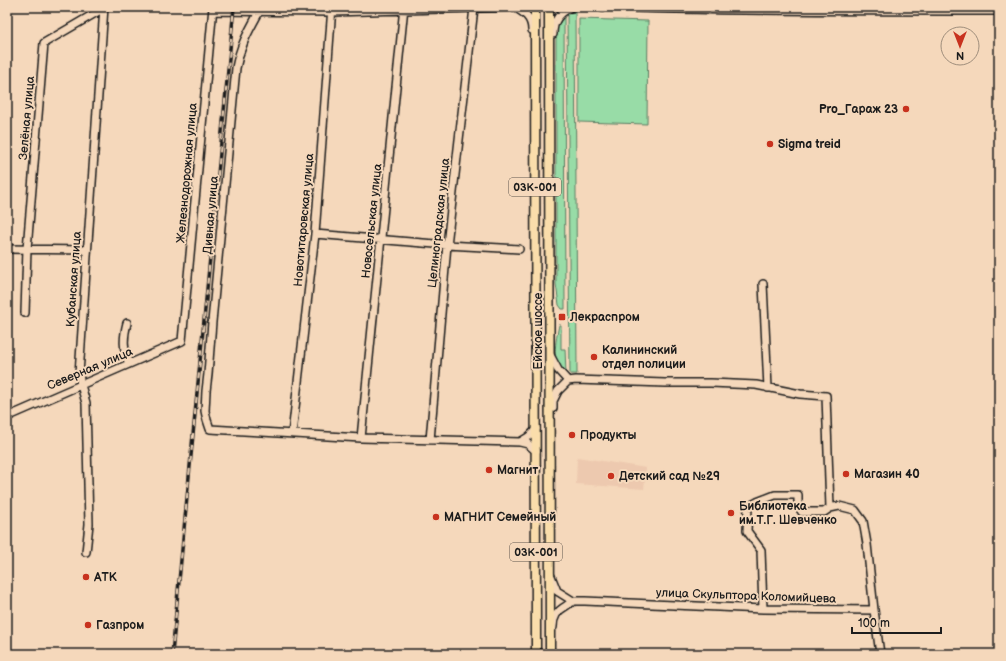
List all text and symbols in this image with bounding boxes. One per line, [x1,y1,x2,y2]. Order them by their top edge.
north arrow [940,26,980,66]
text: N [956,49,964,62]
street label: Зелёная улица [16,75,38,161]
street label: Железнодорожная улица [173,102,201,244]
place label: Pro_Гараж 23 [819,102,898,117]
marker: Pro_Гараж 23 [901,104,911,114]
place label: Sigma treid [778,137,841,152]
marker: Sigma treid [765,139,775,149]
street label: Новотитаровская улица [291,153,317,287]
street label: Целиноградская улица [425,157,453,289]
street label: Новосельская улица [359,163,385,279]
street label: Дивная улица [200,175,222,255]
road number: 03К-001 [509,178,561,196]
street label: Кубанская улица [63,231,85,327]
street label: Ейское шоссе [531,292,546,369]
place label: Лекраспром [569,310,640,325]
marker: Лекраспром [557,312,567,322]
place label: Калининский отдел полиции [602,343,686,372]
street label: Северная улица [45,344,135,394]
marker: Калининский отдел полиции [589,352,599,362]
place label: Продукты [580,428,637,443]
marker: Продукты [567,430,577,440]
place label: Магнит [497,463,539,478]
marker: Магнит [484,465,494,475]
place label: Магазин 40 [854,467,920,482]
place label: Детский сад №29 [619,469,720,484]
marker: Магазин 40 [841,469,851,479]
marker: Детский сад №29 [606,471,616,481]
place label: Библиотека им.Т.Г. Шевченко [739,499,837,528]
marker: Библиотека им.Т.Г. Шевченко [726,508,736,518]
place label: МАГНИТ Семейный [444,510,556,525]
marker: МАГНИТ Семейный [431,512,441,522]
road number: 03К-001 [510,543,562,561]
place label: АТК [93,570,118,585]
marker: АТК [81,572,91,582]
street label: улица Скульптора Коломийцева [656,585,836,607]
scale bar [852,609,941,635]
text: 100 m [858,616,890,631]
place label: Газпром [96,618,144,633]
marker: Газпром [83,620,93,630]

